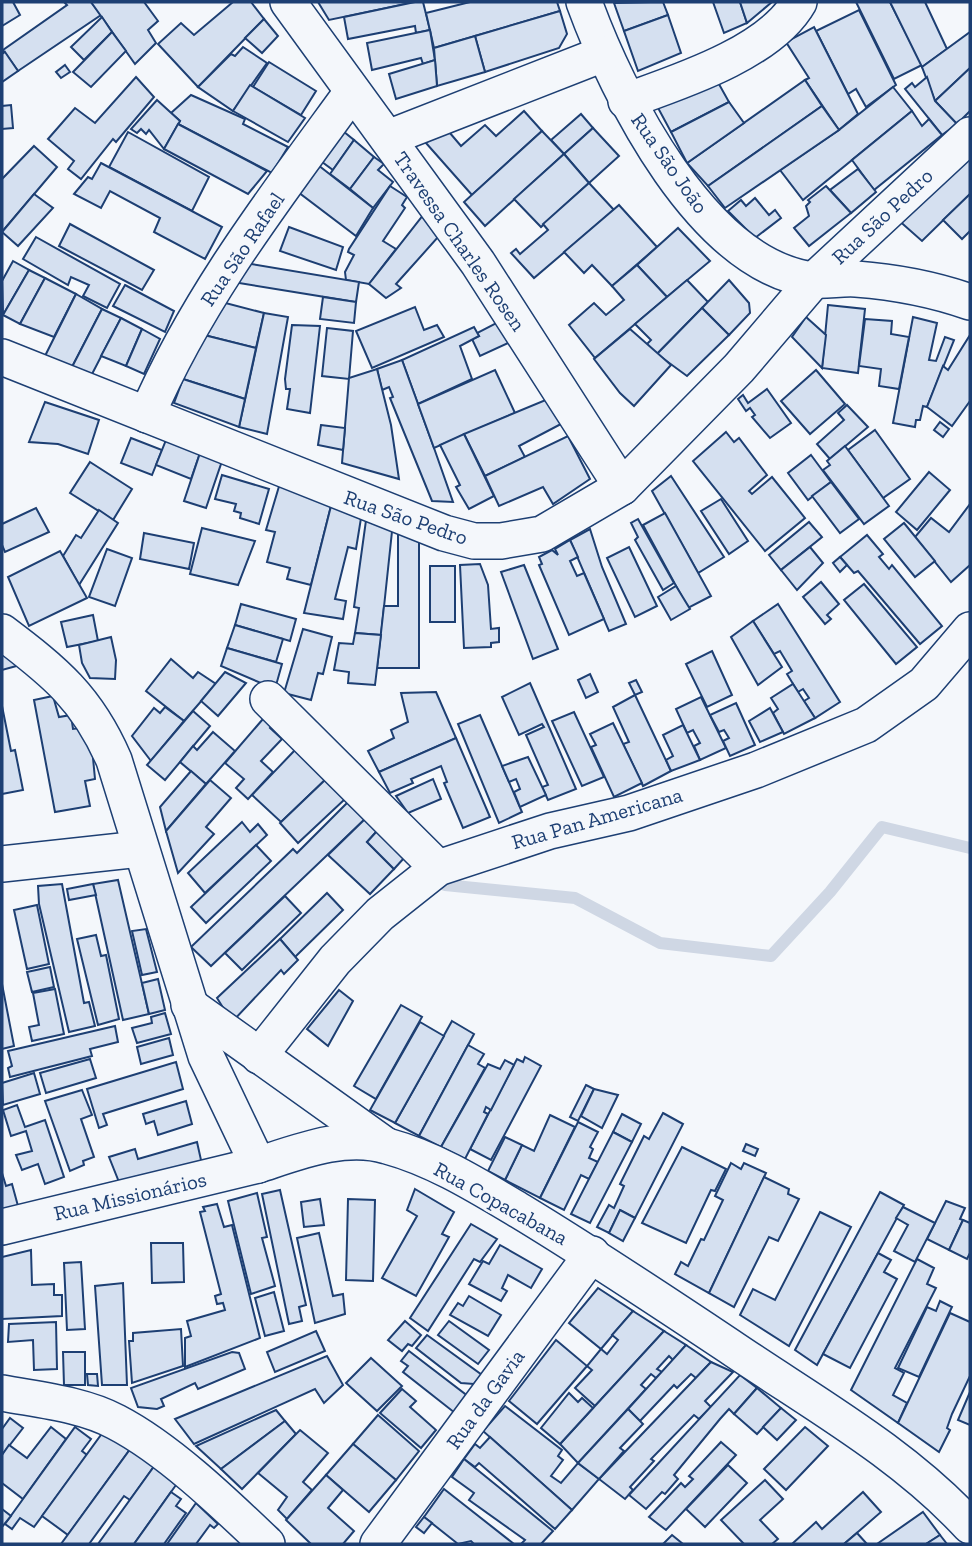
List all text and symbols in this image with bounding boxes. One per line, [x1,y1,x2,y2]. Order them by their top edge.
street label: Rua São João [626,108,714,218]
street label: Travessa Charles Rosen [389,147,531,335]
street label: Rua São Pedro [826,163,938,269]
street label: Rua São Rafael [195,187,289,311]
street label: Rua São Pedro [341,484,471,550]
street label: Rua Pan Americana [509,782,685,854]
street label: Rua Copacabana [430,1156,572,1250]
street label: Rua Missionários [51,1166,209,1226]
street label: Rua da Gavia [440,1344,530,1454]

